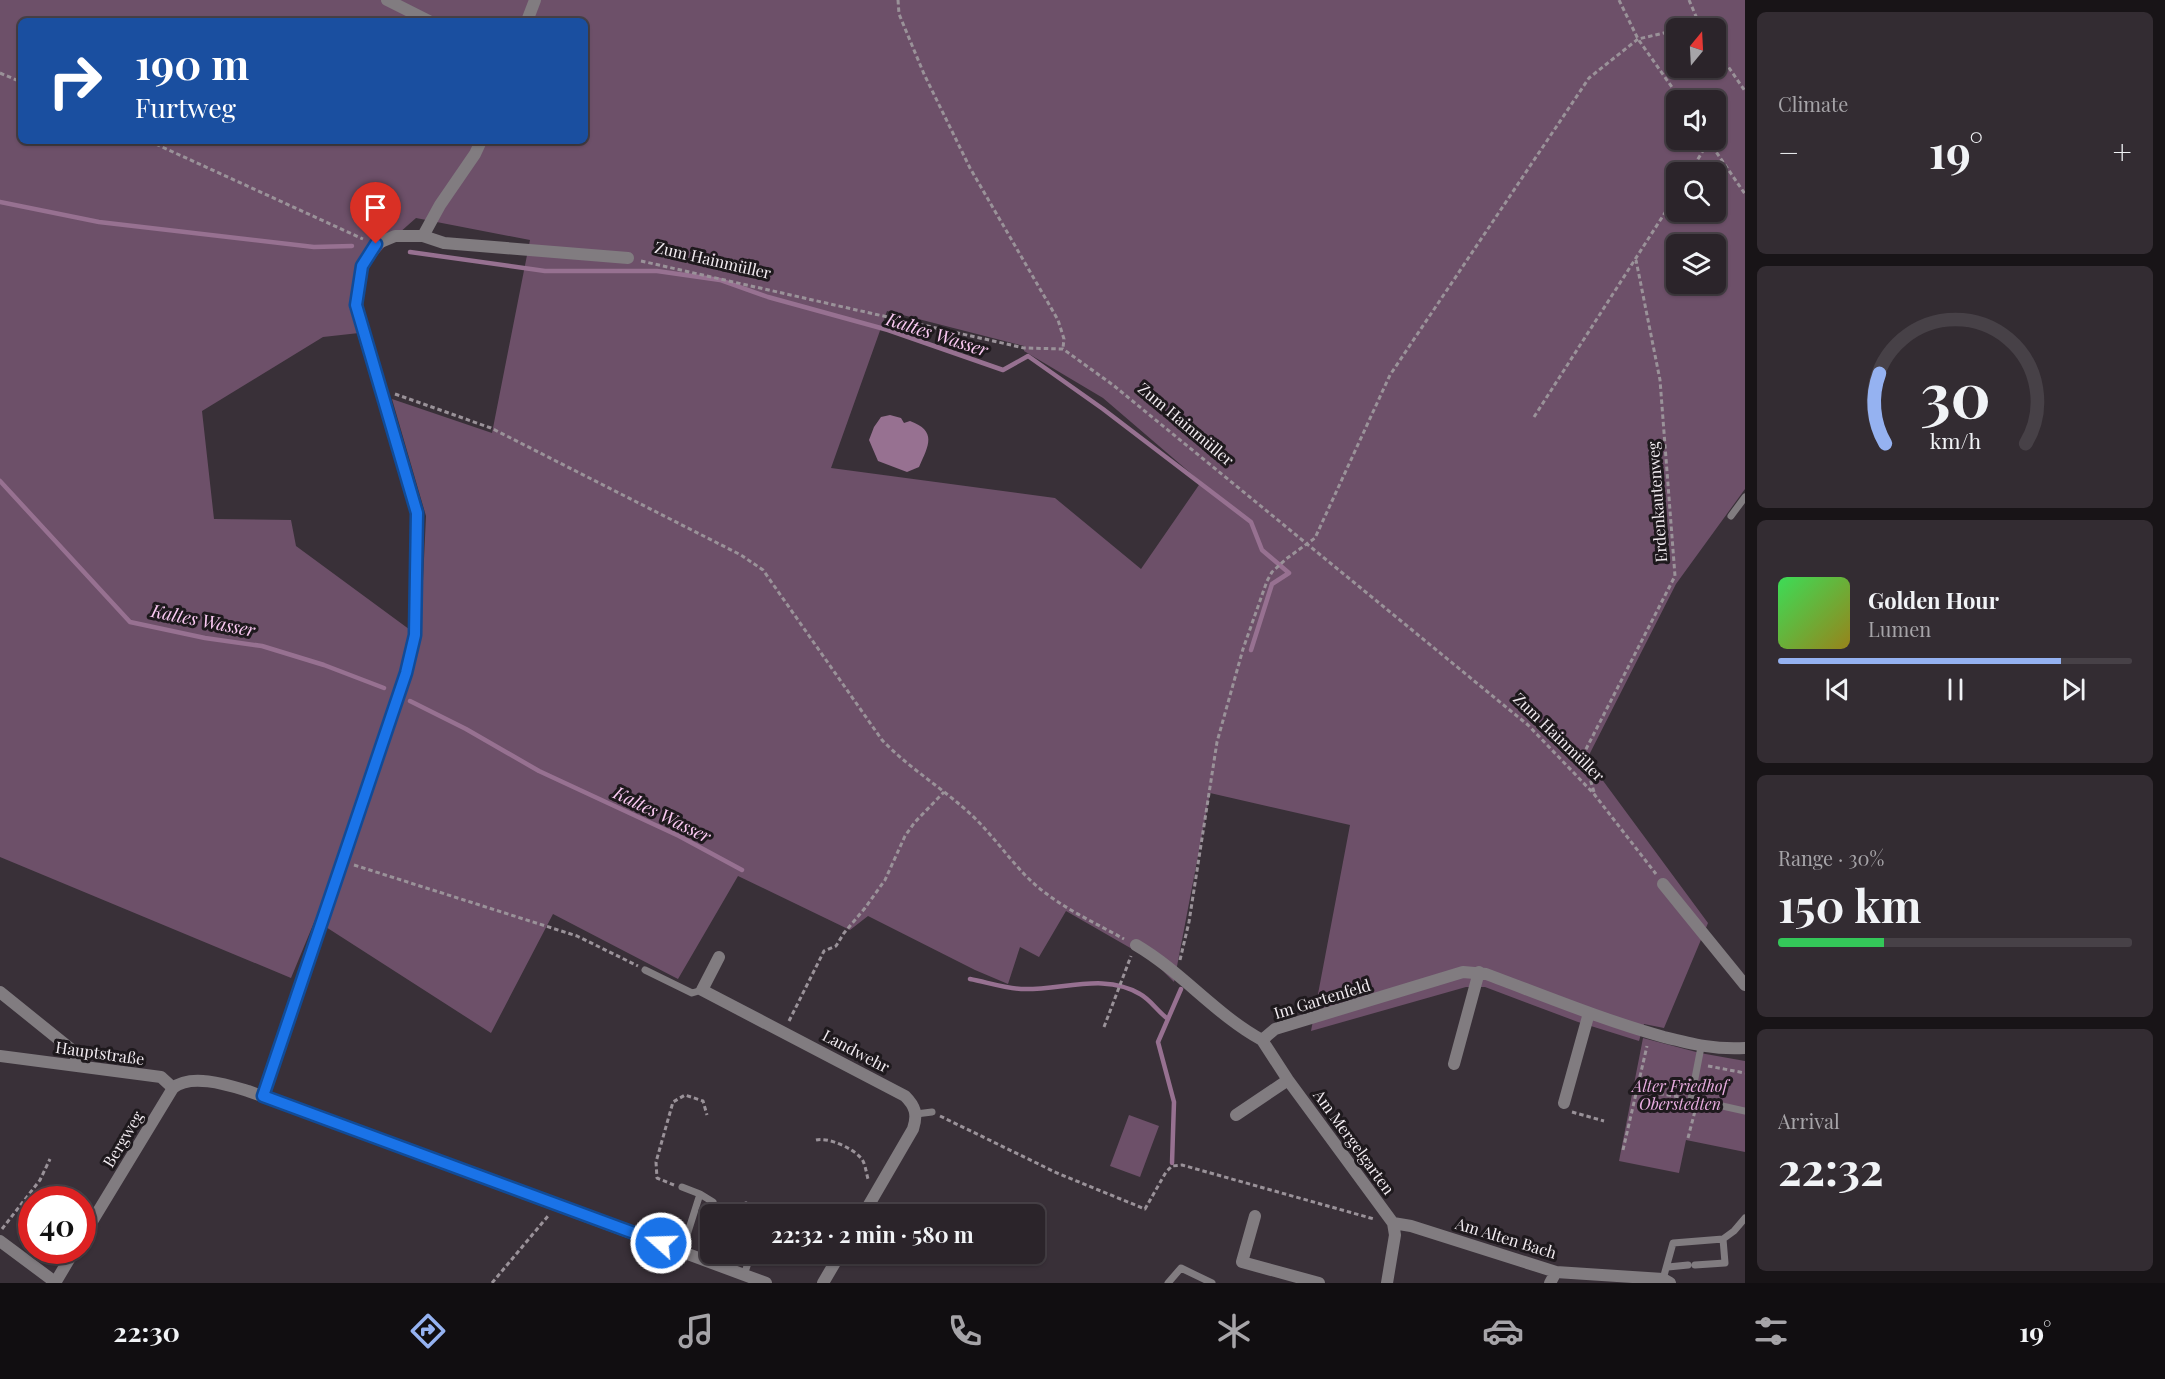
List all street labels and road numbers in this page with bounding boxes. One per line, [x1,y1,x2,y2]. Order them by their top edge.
street label: Zum Hainmüller [653,236,773,283]
street label: Zum Hainmüller [1134,377,1239,470]
street label: Erdenkautenweg [1642,440,1671,563]
street label: Zum Hainmüller [1509,688,1609,785]
street label: Im Gartenfeld [1271,974,1373,1023]
street label: Landwehr [819,1024,893,1077]
street label: Hauptstraße [54,1036,146,1069]
street label: Am Mergelgarten [1309,1084,1400,1199]
street label: Bergweg [98,1106,148,1171]
street label: Am Alten Bach [1452,1212,1560,1263]

